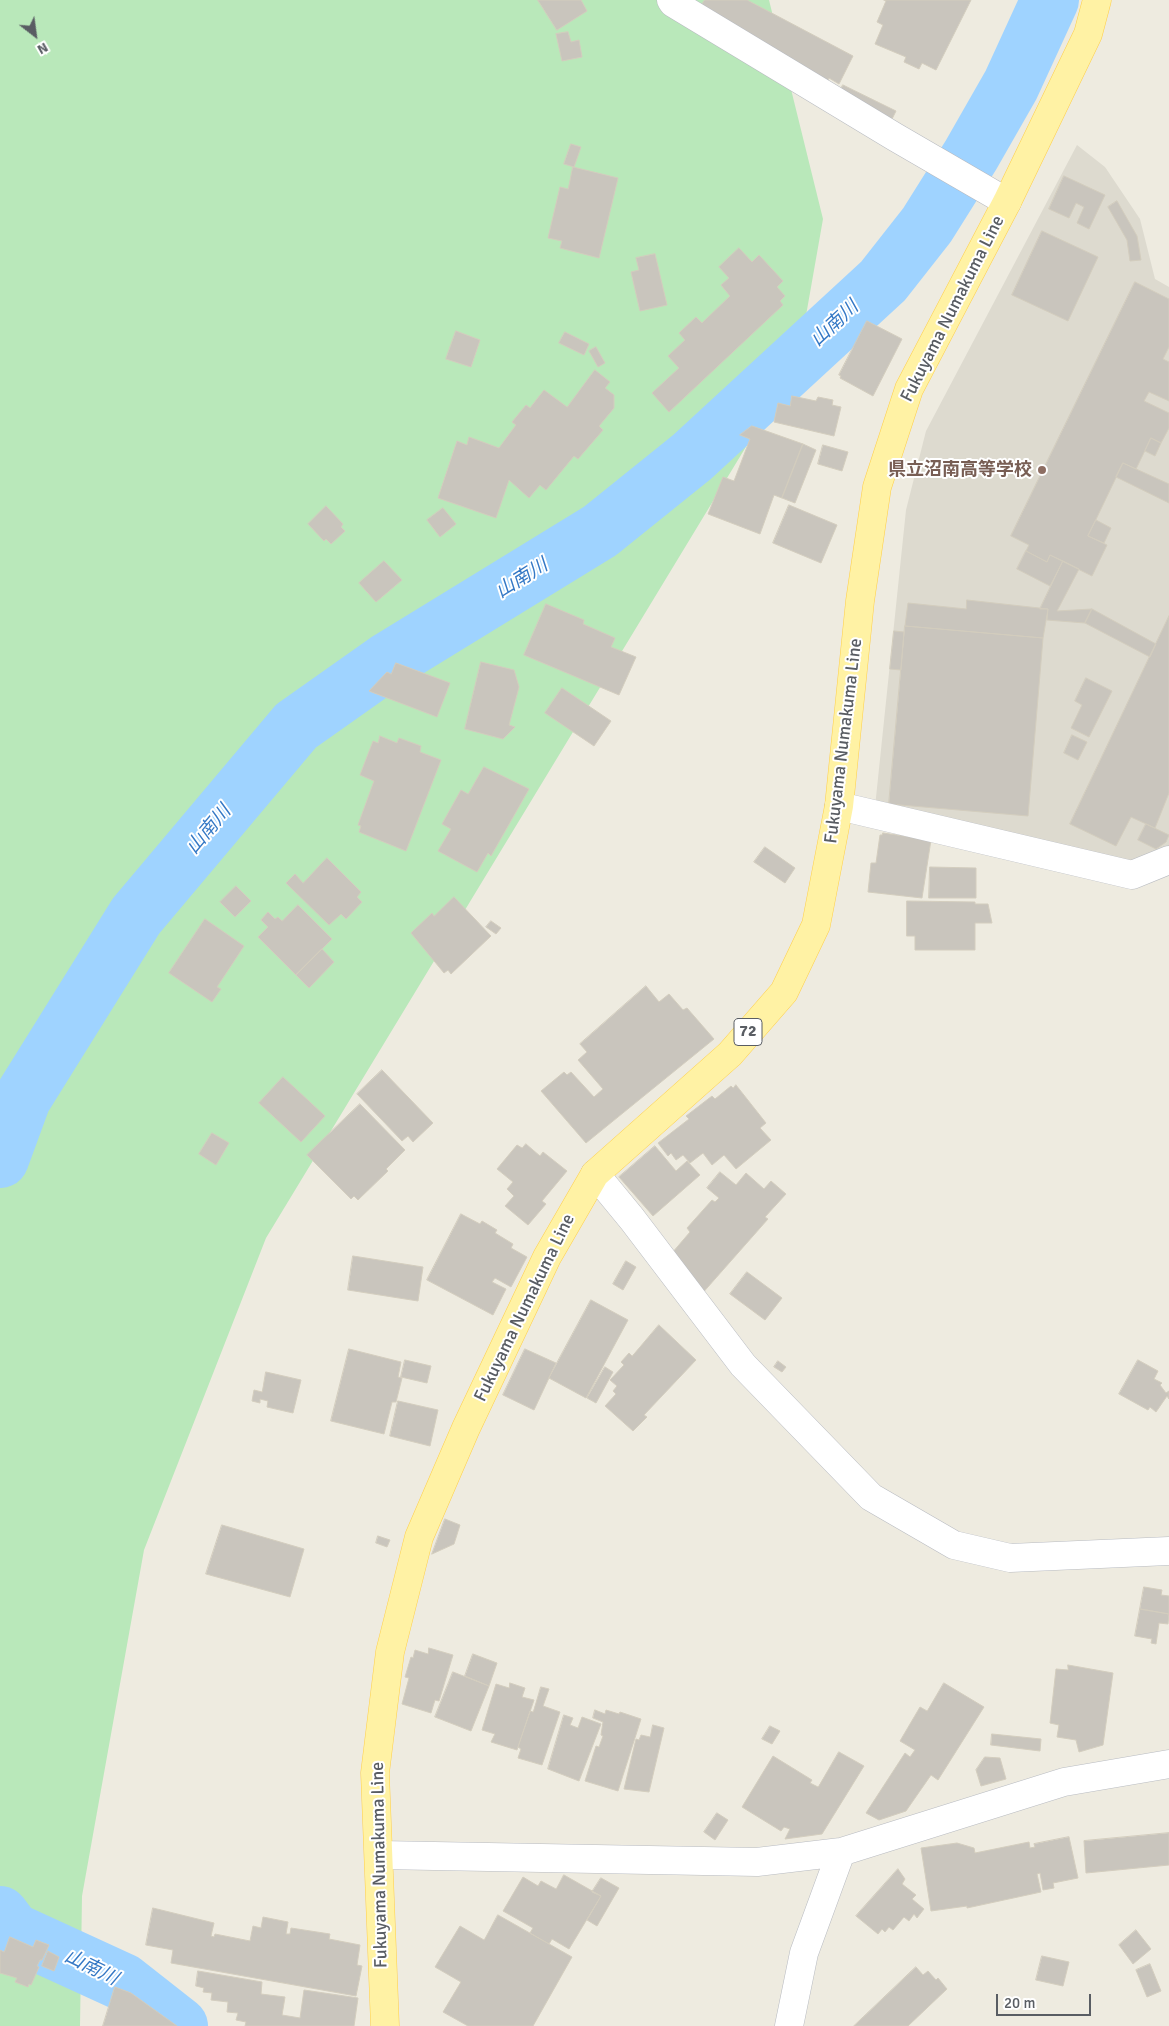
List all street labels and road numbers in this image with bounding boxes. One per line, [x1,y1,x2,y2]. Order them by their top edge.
street label: Fukuyama Numakuma Line [897,212,1009,406]
street label: Fukuyama Numakuma Line [821,637,867,845]
road number: 72 [734,1019,762,1046]
street label: Fukuyama Numakuma Line [470,1211,580,1405]
street label: Fukuyama Numakuma Line [367,1762,393,1968]

